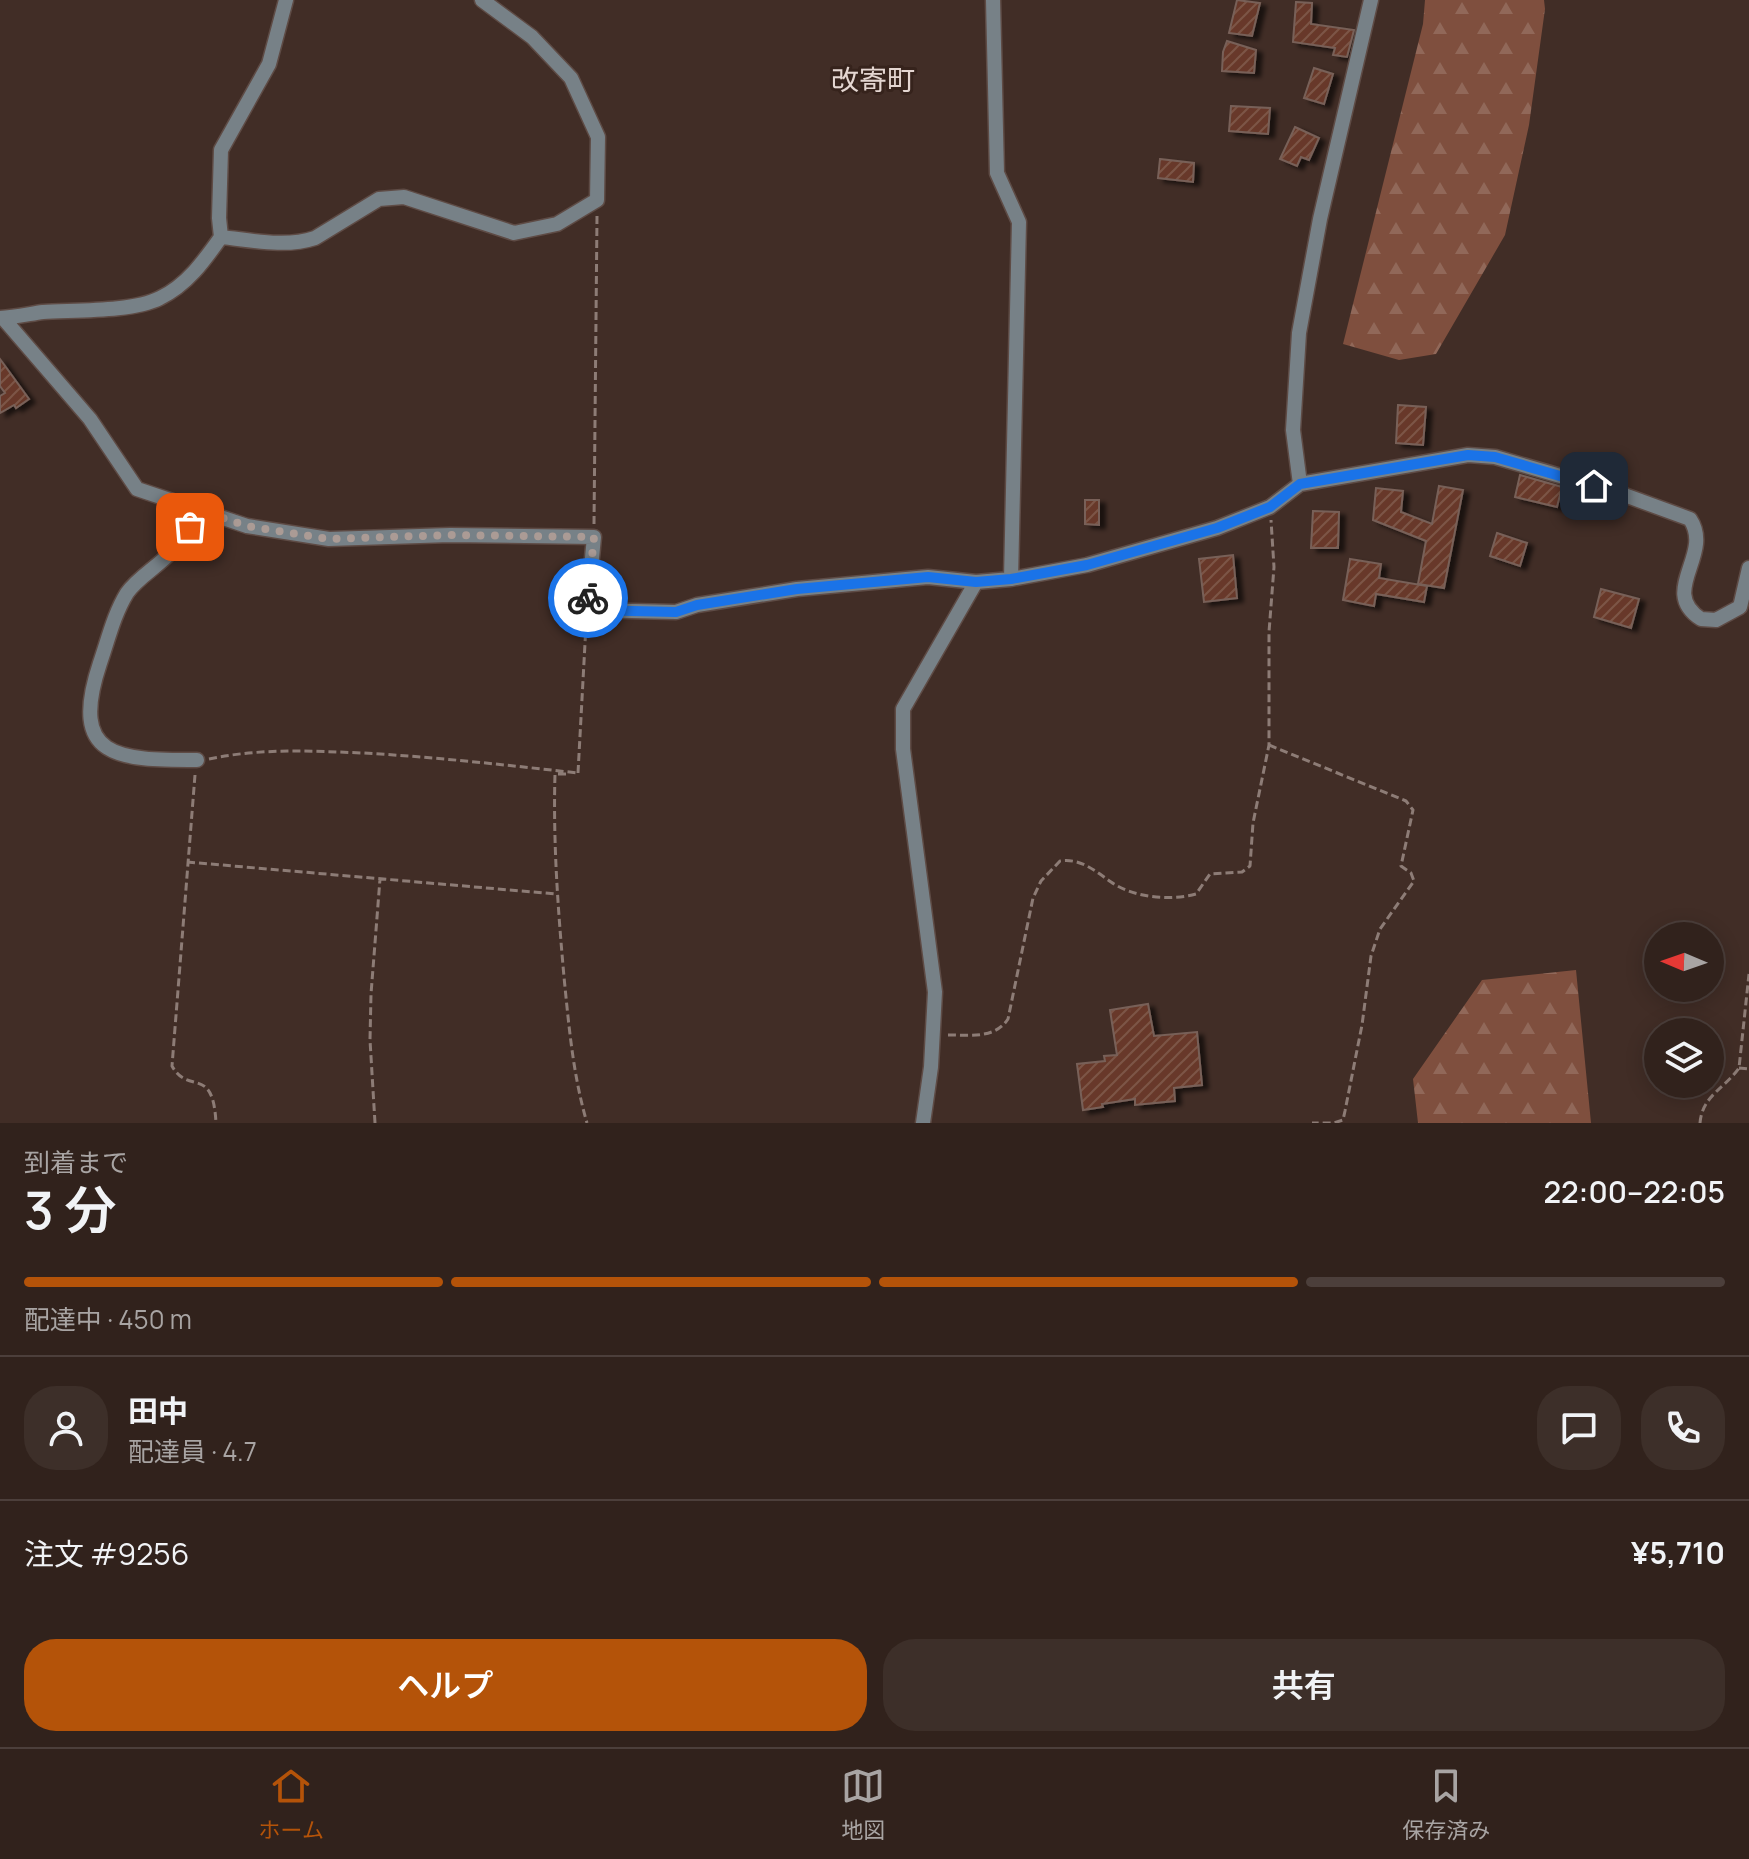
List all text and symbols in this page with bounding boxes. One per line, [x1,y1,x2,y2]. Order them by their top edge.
district label: 改寄町 [831,60,915,98]
pin [1560,452,1628,520]
icon: home [1572,464,1616,508]
pin [156,493,224,561]
icon: bag [168,505,212,549]
courier [548,558,628,638]
icon: bike [566,576,610,620]
north arrow [1644,922,1724,1002]
map controls [1644,922,1724,1098]
button: layers [1644,1018,1724,1098]
text: 到着まで [24,1144,128,1180]
text: 22:00–22:05 [1543,1171,1725,1212]
text: 3 分 [24,1174,116,1245]
text: 配達中 · 450 m [24,1301,192,1337]
button: person [24,1386,108,1470]
button: chat [1537,1386,1621,1470]
button: phone [1641,1386,1725,1470]
text: 田中 [128,1390,188,1431]
text: 配達員 · 4.7 [128,1433,257,1469]
text: ¥5,710 [1631,1532,1725,1573]
text: 注文 #9256 [24,1533,189,1574]
button: ヘルプ [24,1639,867,1731]
button: 共有 [883,1639,1725,1731]
tab: ホーム [259,1764,324,1845]
tab: 地図 [841,1764,885,1845]
tab: 保存済み [1402,1764,1490,1845]

